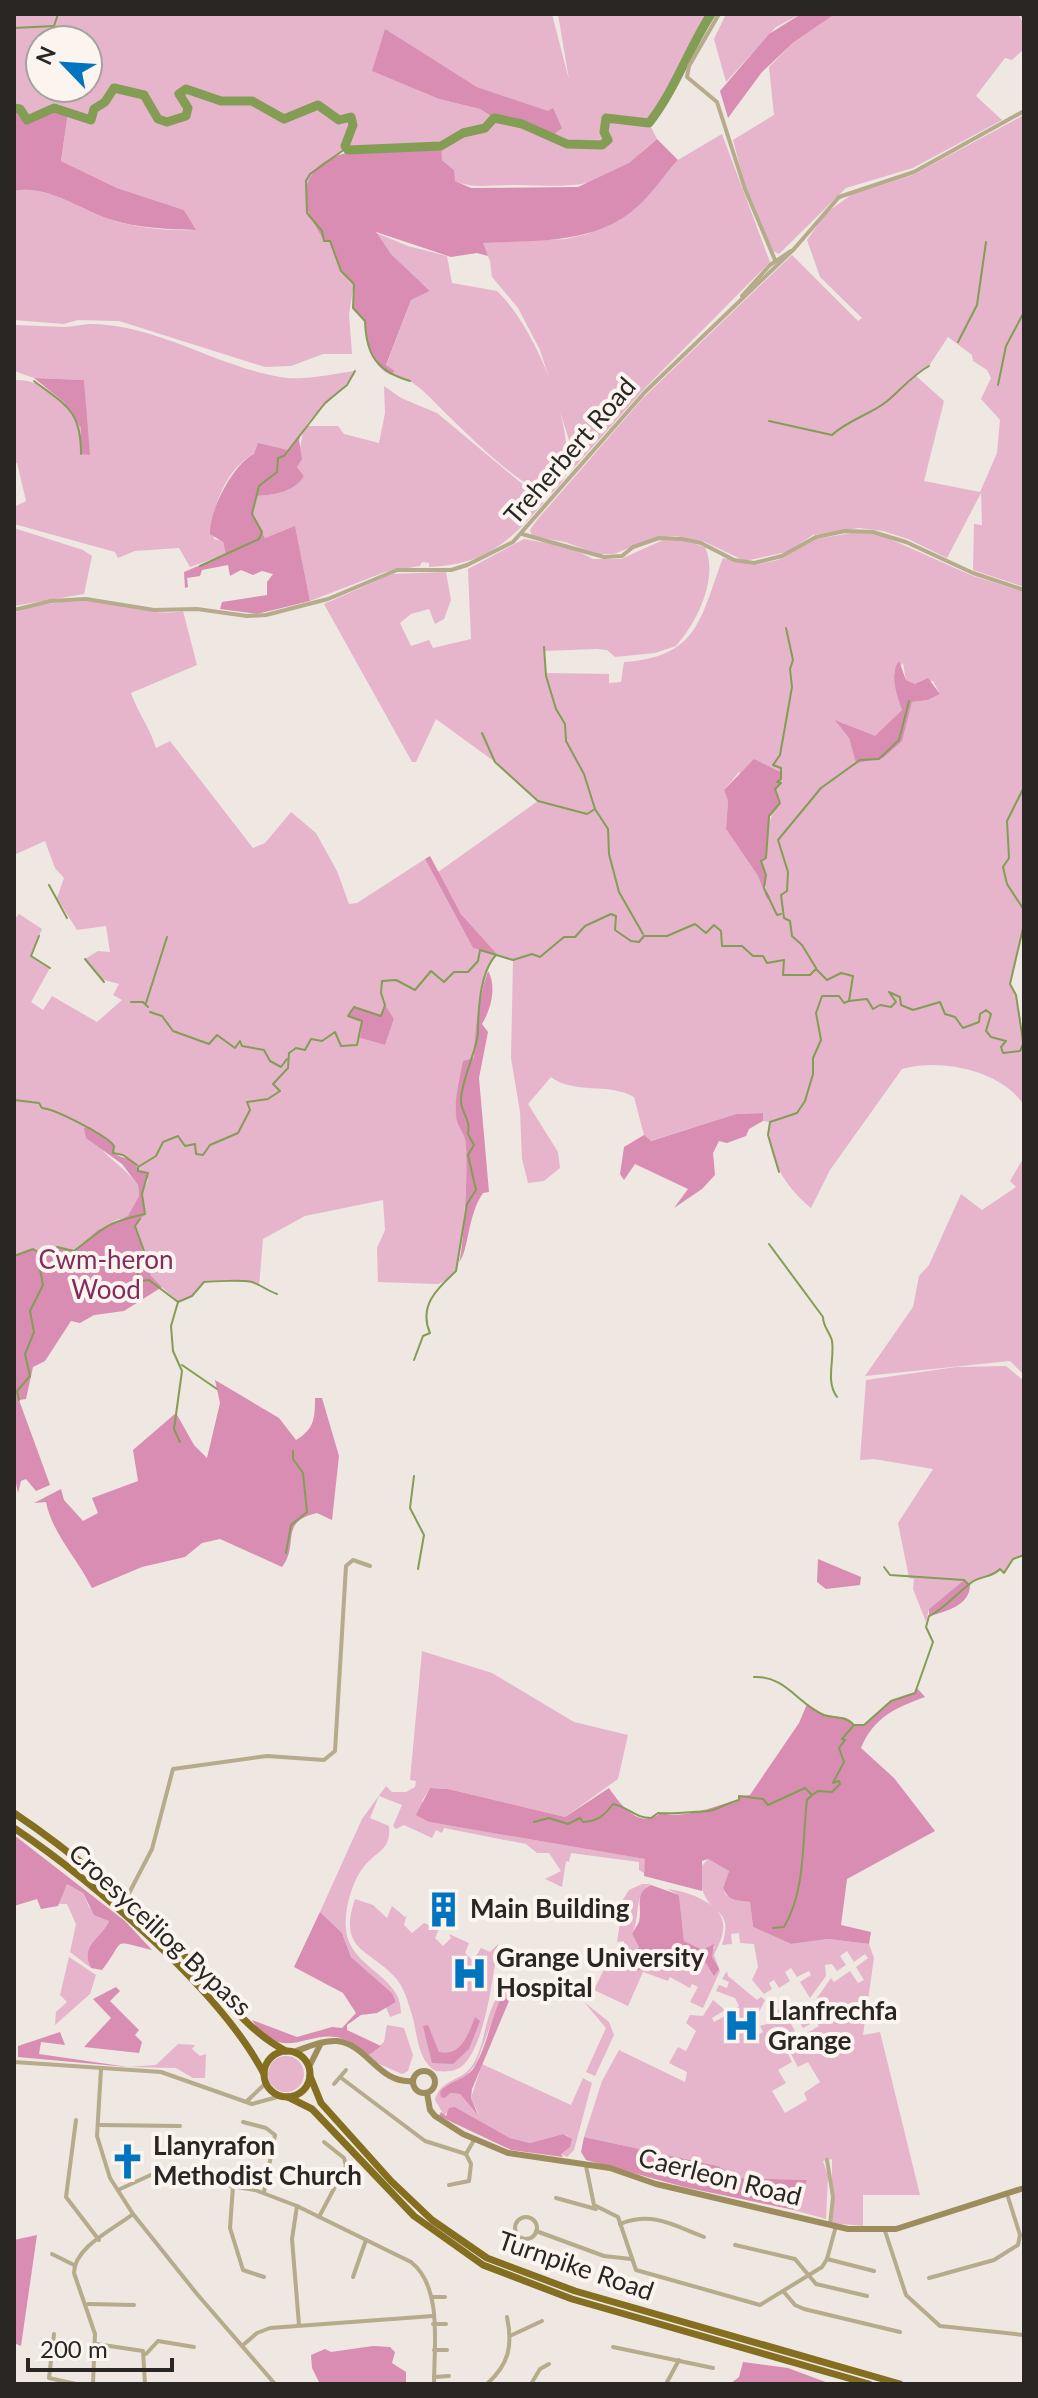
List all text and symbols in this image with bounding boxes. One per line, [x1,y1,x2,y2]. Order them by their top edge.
north arrow [24,24,104,104]
text: N [30,42,61,69]
street label: Treherbert Road [497,370,642,530]
park label: Cwm-heron Wood [39,1243,173,1305]
street label: Croesyceiliog Bypass [63,1836,259,2022]
building icon: Main Building [425,1890,463,1928]
place label: Main Building [470,1892,630,1924]
place label: Grange University Hospital [496,1941,704,2003]
hospital icon: Grange University Hospital [451,1954,489,1992]
place label: Llanfrechfa Grange [768,1994,898,2056]
hospital icon: Llanfrechfa Grange [723,2007,761,2045]
place label: Llanyrafon Methodist Church [153,2129,362,2191]
street label: Caerleon Road [635,2140,805,2212]
church icon: Llanyrafon Methodist Church [108,2142,146,2180]
street label: Turnpike Road [494,2223,658,2307]
scale bar [28,2322,172,2372]
text: 200 m [40,2334,108,2363]

